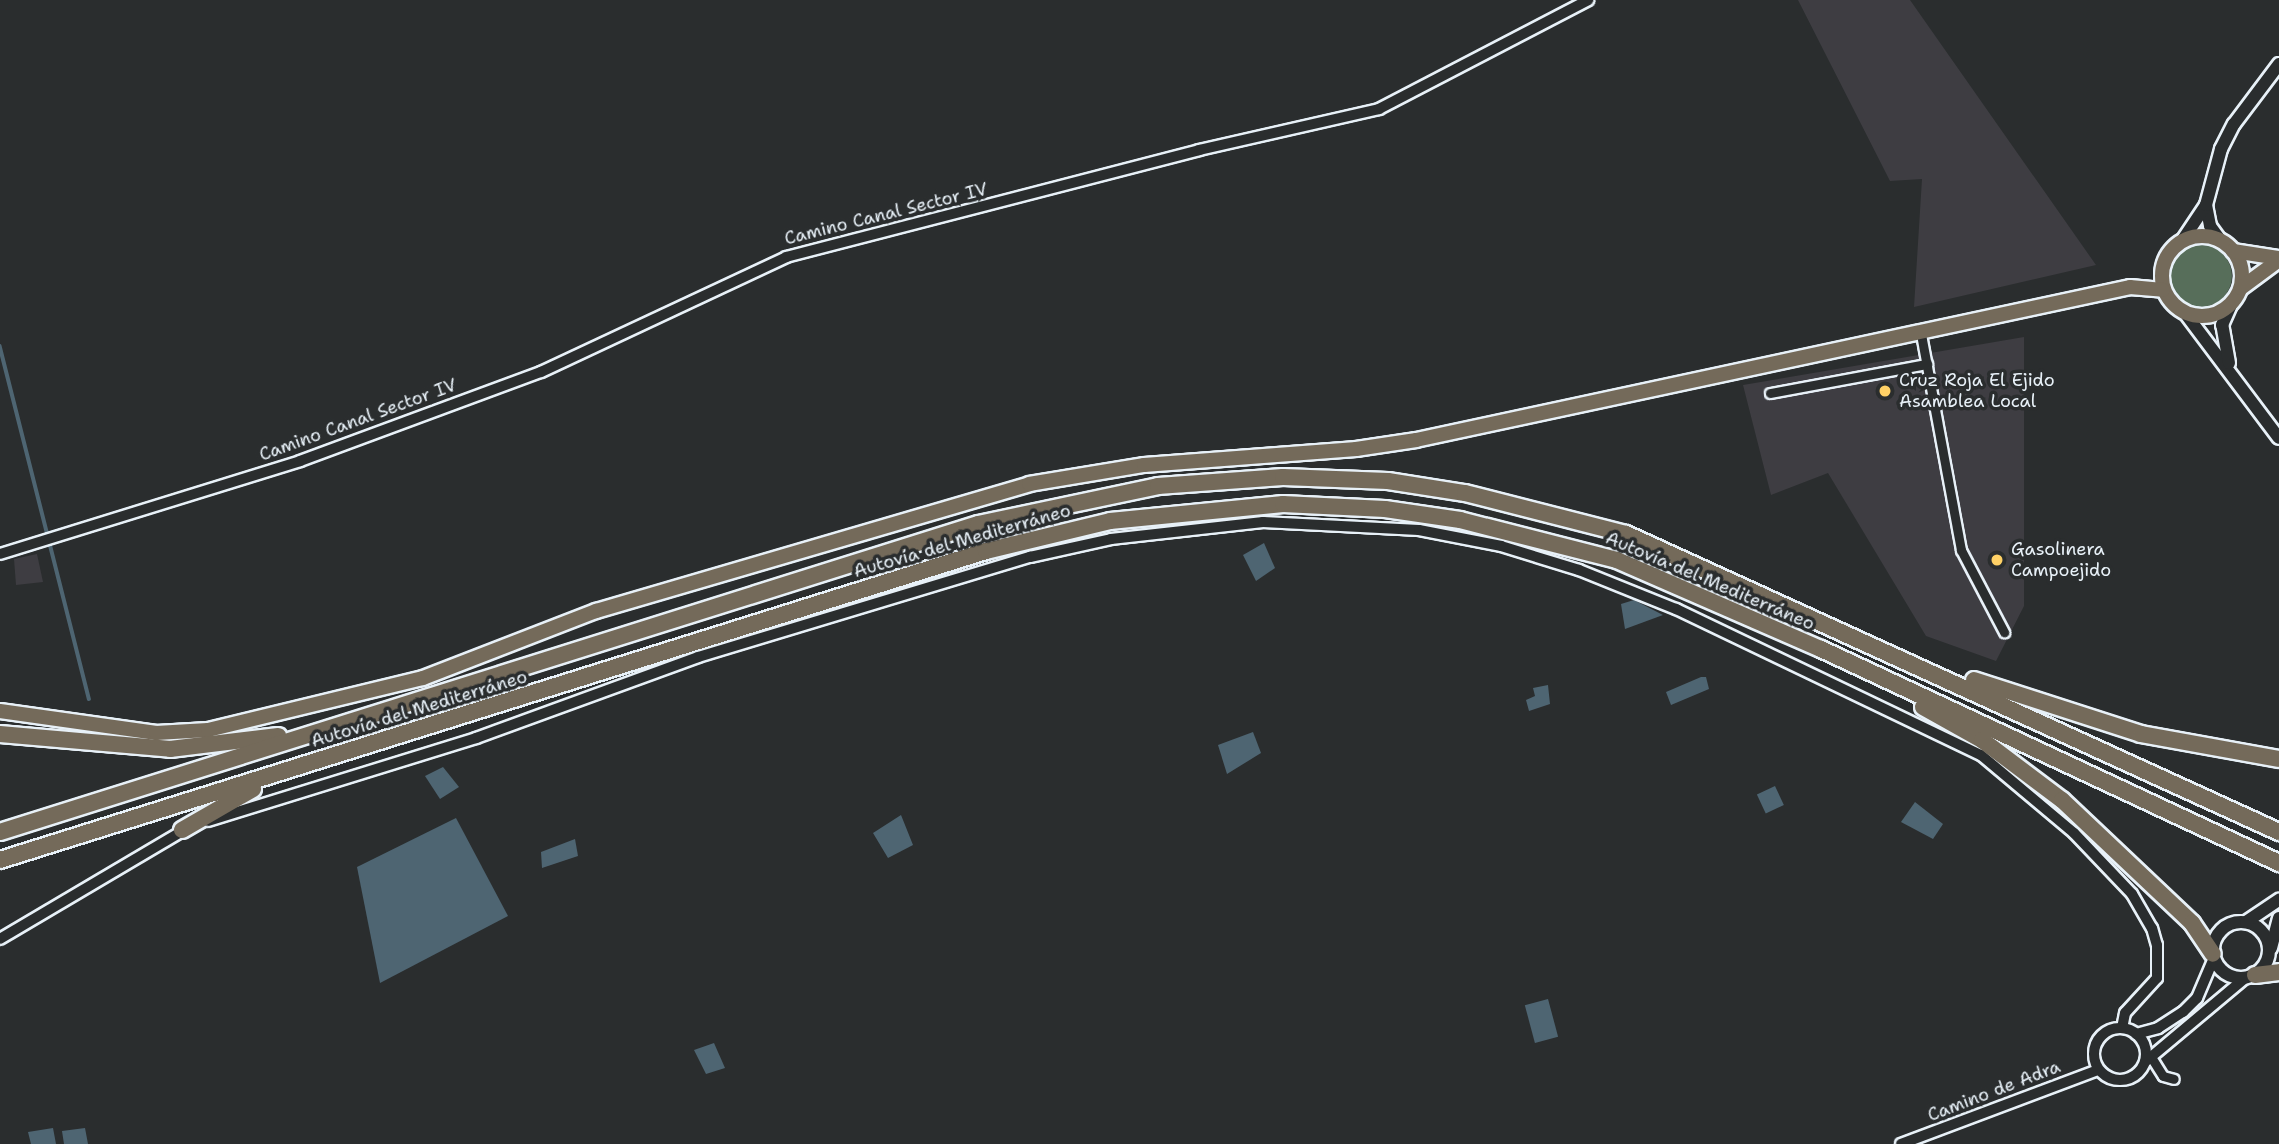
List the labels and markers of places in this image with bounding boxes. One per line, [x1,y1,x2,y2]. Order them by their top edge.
place label: Cruz Roja El Ejido Asamblea Local [1899,370,2055,412]
marker: Cruz Roja El Ejido Asamblea Local [1877,383,1893,399]
place label: Gasolinera Campoejido [2011,539,2111,582]
marker: Gasolinera Campoejido [1989,552,2005,568]

